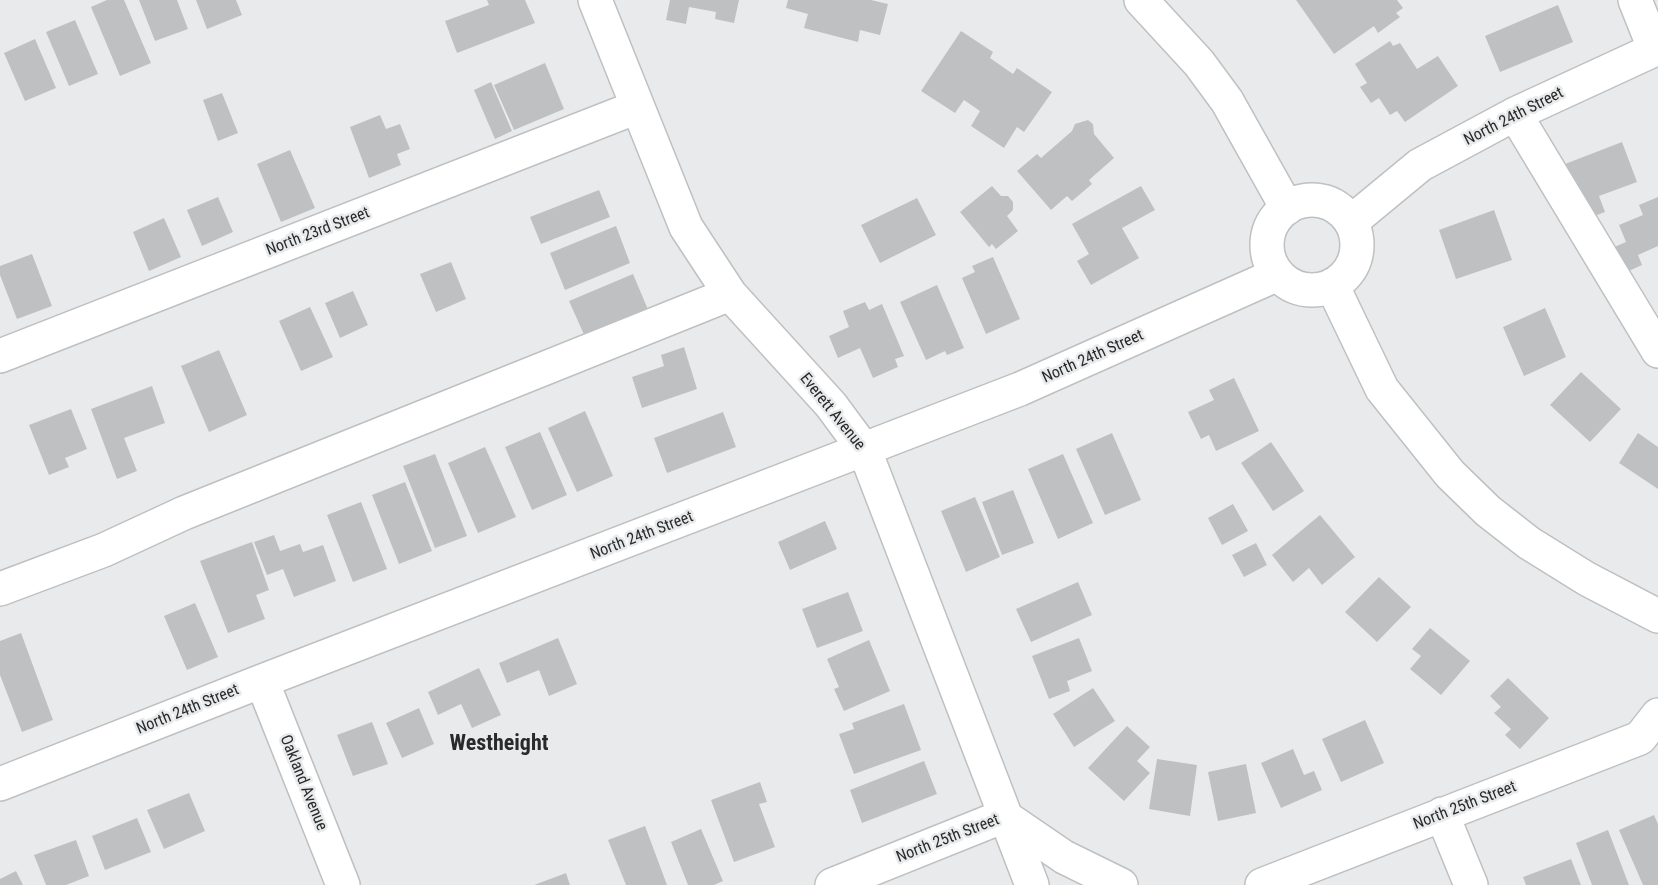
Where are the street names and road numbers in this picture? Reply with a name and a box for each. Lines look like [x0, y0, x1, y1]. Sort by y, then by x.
street label: North 24th Street [1461, 84, 1567, 150]
street label: North 23rd Street [264, 204, 372, 260]
street label: North 24th Street [1039, 326, 1147, 388]
street label: Everett Avenue [795, 370, 869, 454]
street label: North 24th Street [588, 508, 696, 564]
street label: North 24th Street [134, 681, 242, 739]
street label: Oakland Avenue [275, 732, 331, 834]
street label: North 25th Street [1411, 778, 1519, 834]
street label: North 25th Street [894, 811, 1002, 867]

